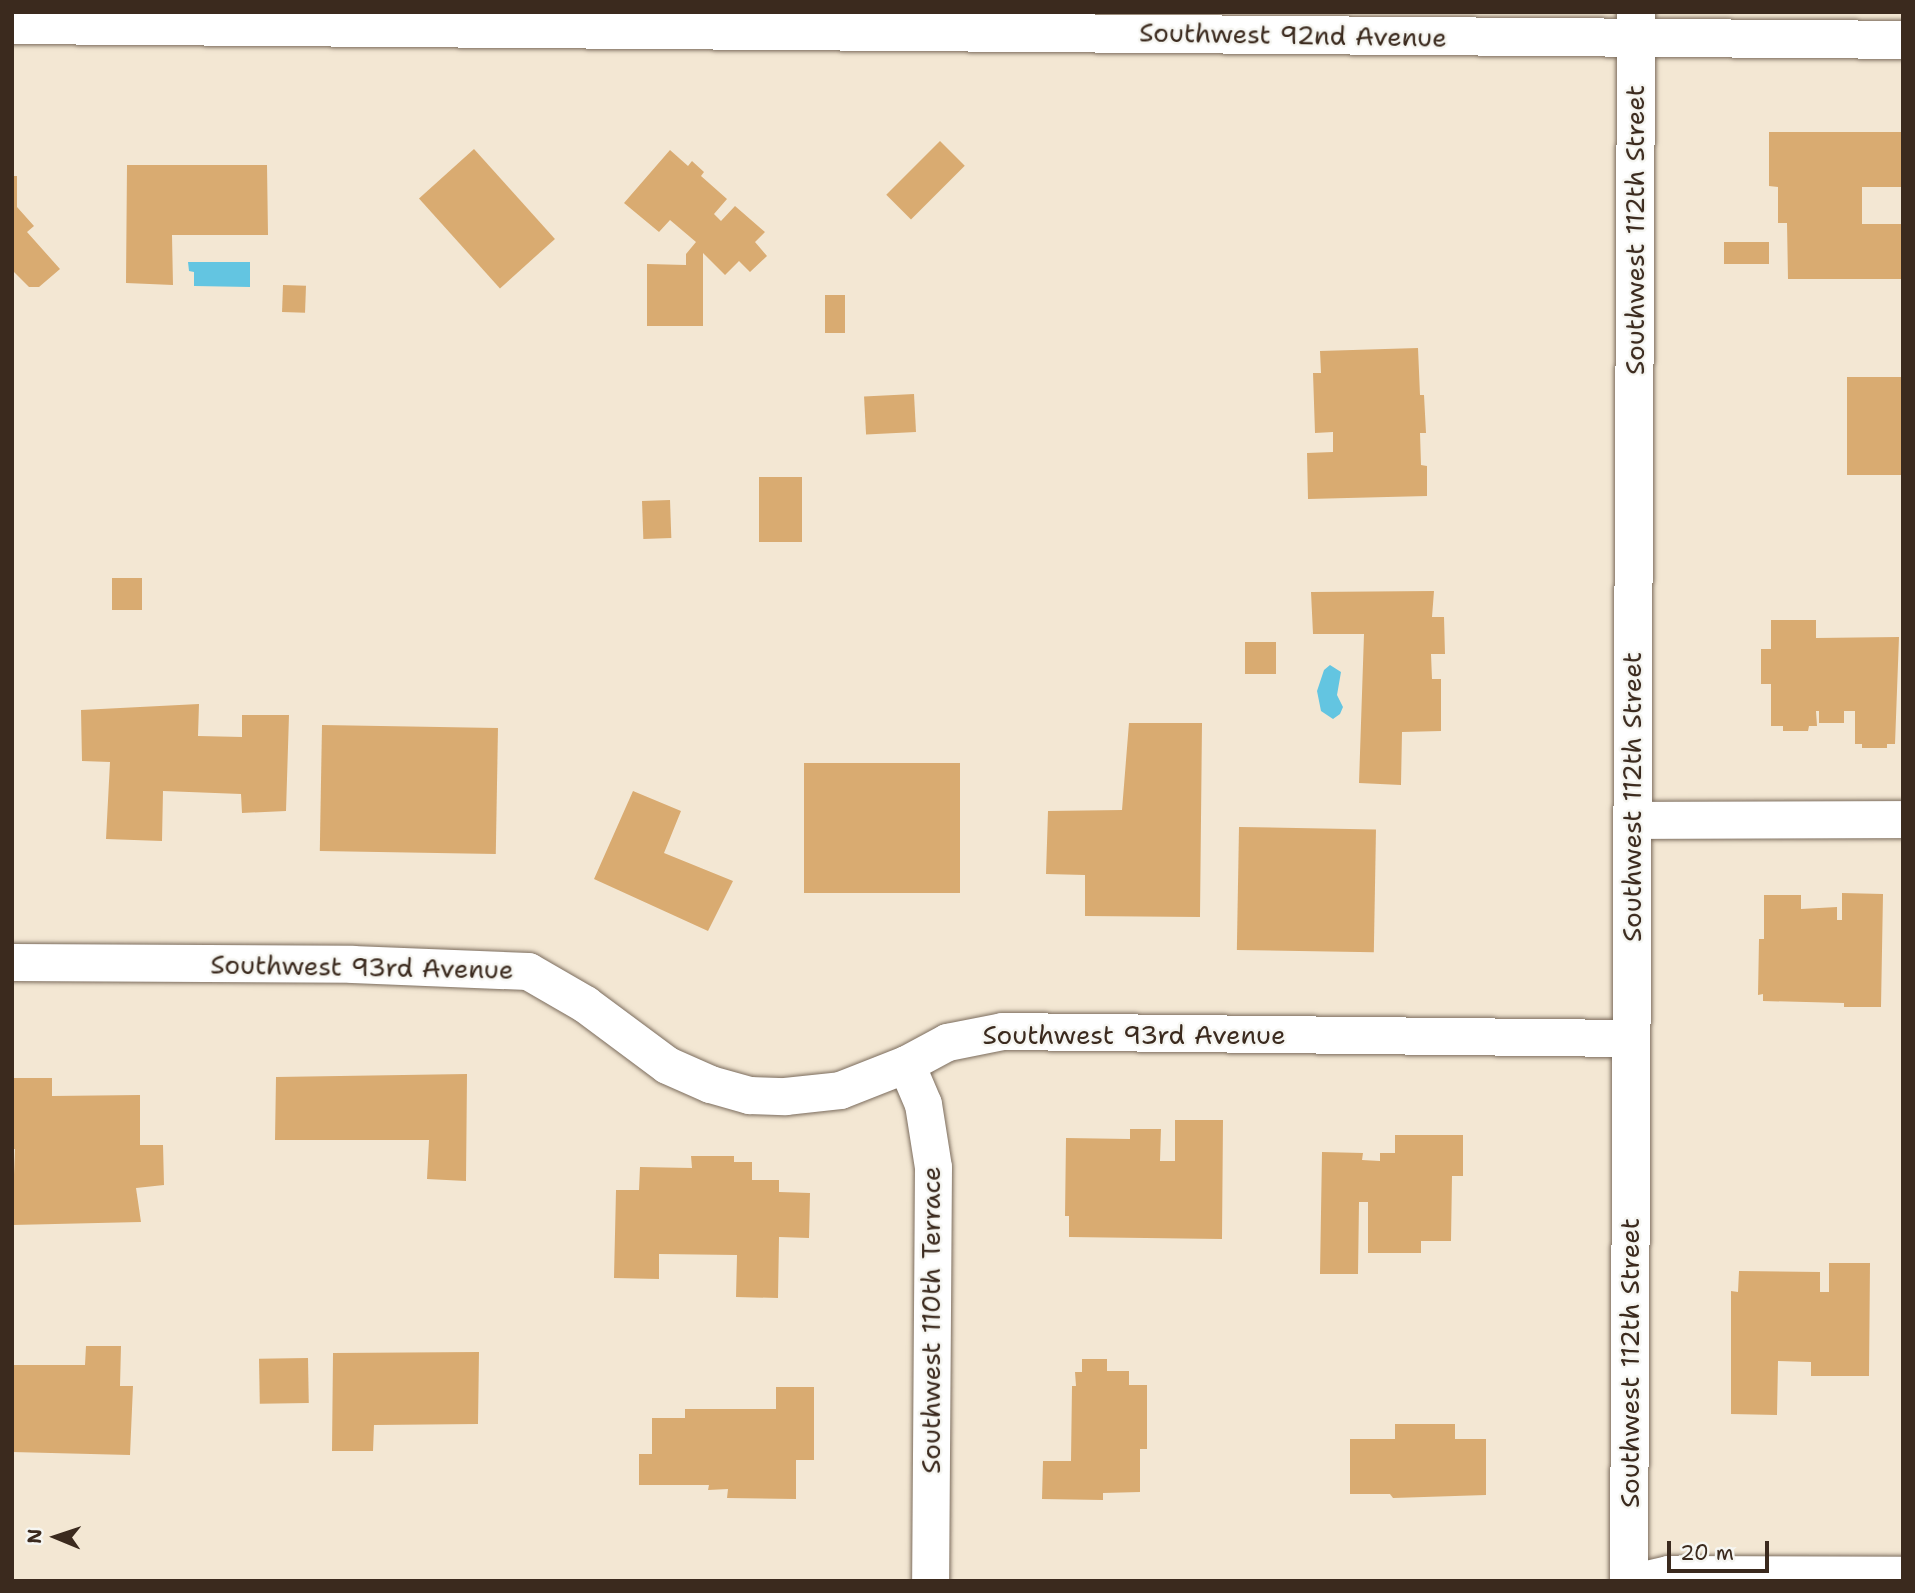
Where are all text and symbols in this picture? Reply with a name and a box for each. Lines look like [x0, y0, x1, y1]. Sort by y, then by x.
street label: Southwest 92nd Avenue [1139, 17, 1447, 53]
street label: Southwest 112th Street [1619, 85, 1651, 375]
street label: Southwest 112th Street [1616, 652, 1648, 942]
street label: Southwest 93rd Avenue [210, 949, 514, 985]
street label: Southwest 93rd Avenue [982, 1019, 1286, 1051]
street label: Southwest 110th Terrace [915, 1166, 947, 1474]
street label: Southwest 112th Street [1614, 1218, 1646, 1508]
north arrow [21, 1502, 91, 1572]
scale bar [1670, 1526, 1772, 1570]
text: N [22, 1528, 47, 1544]
text: 20 m [1680, 1539, 1734, 1567]

